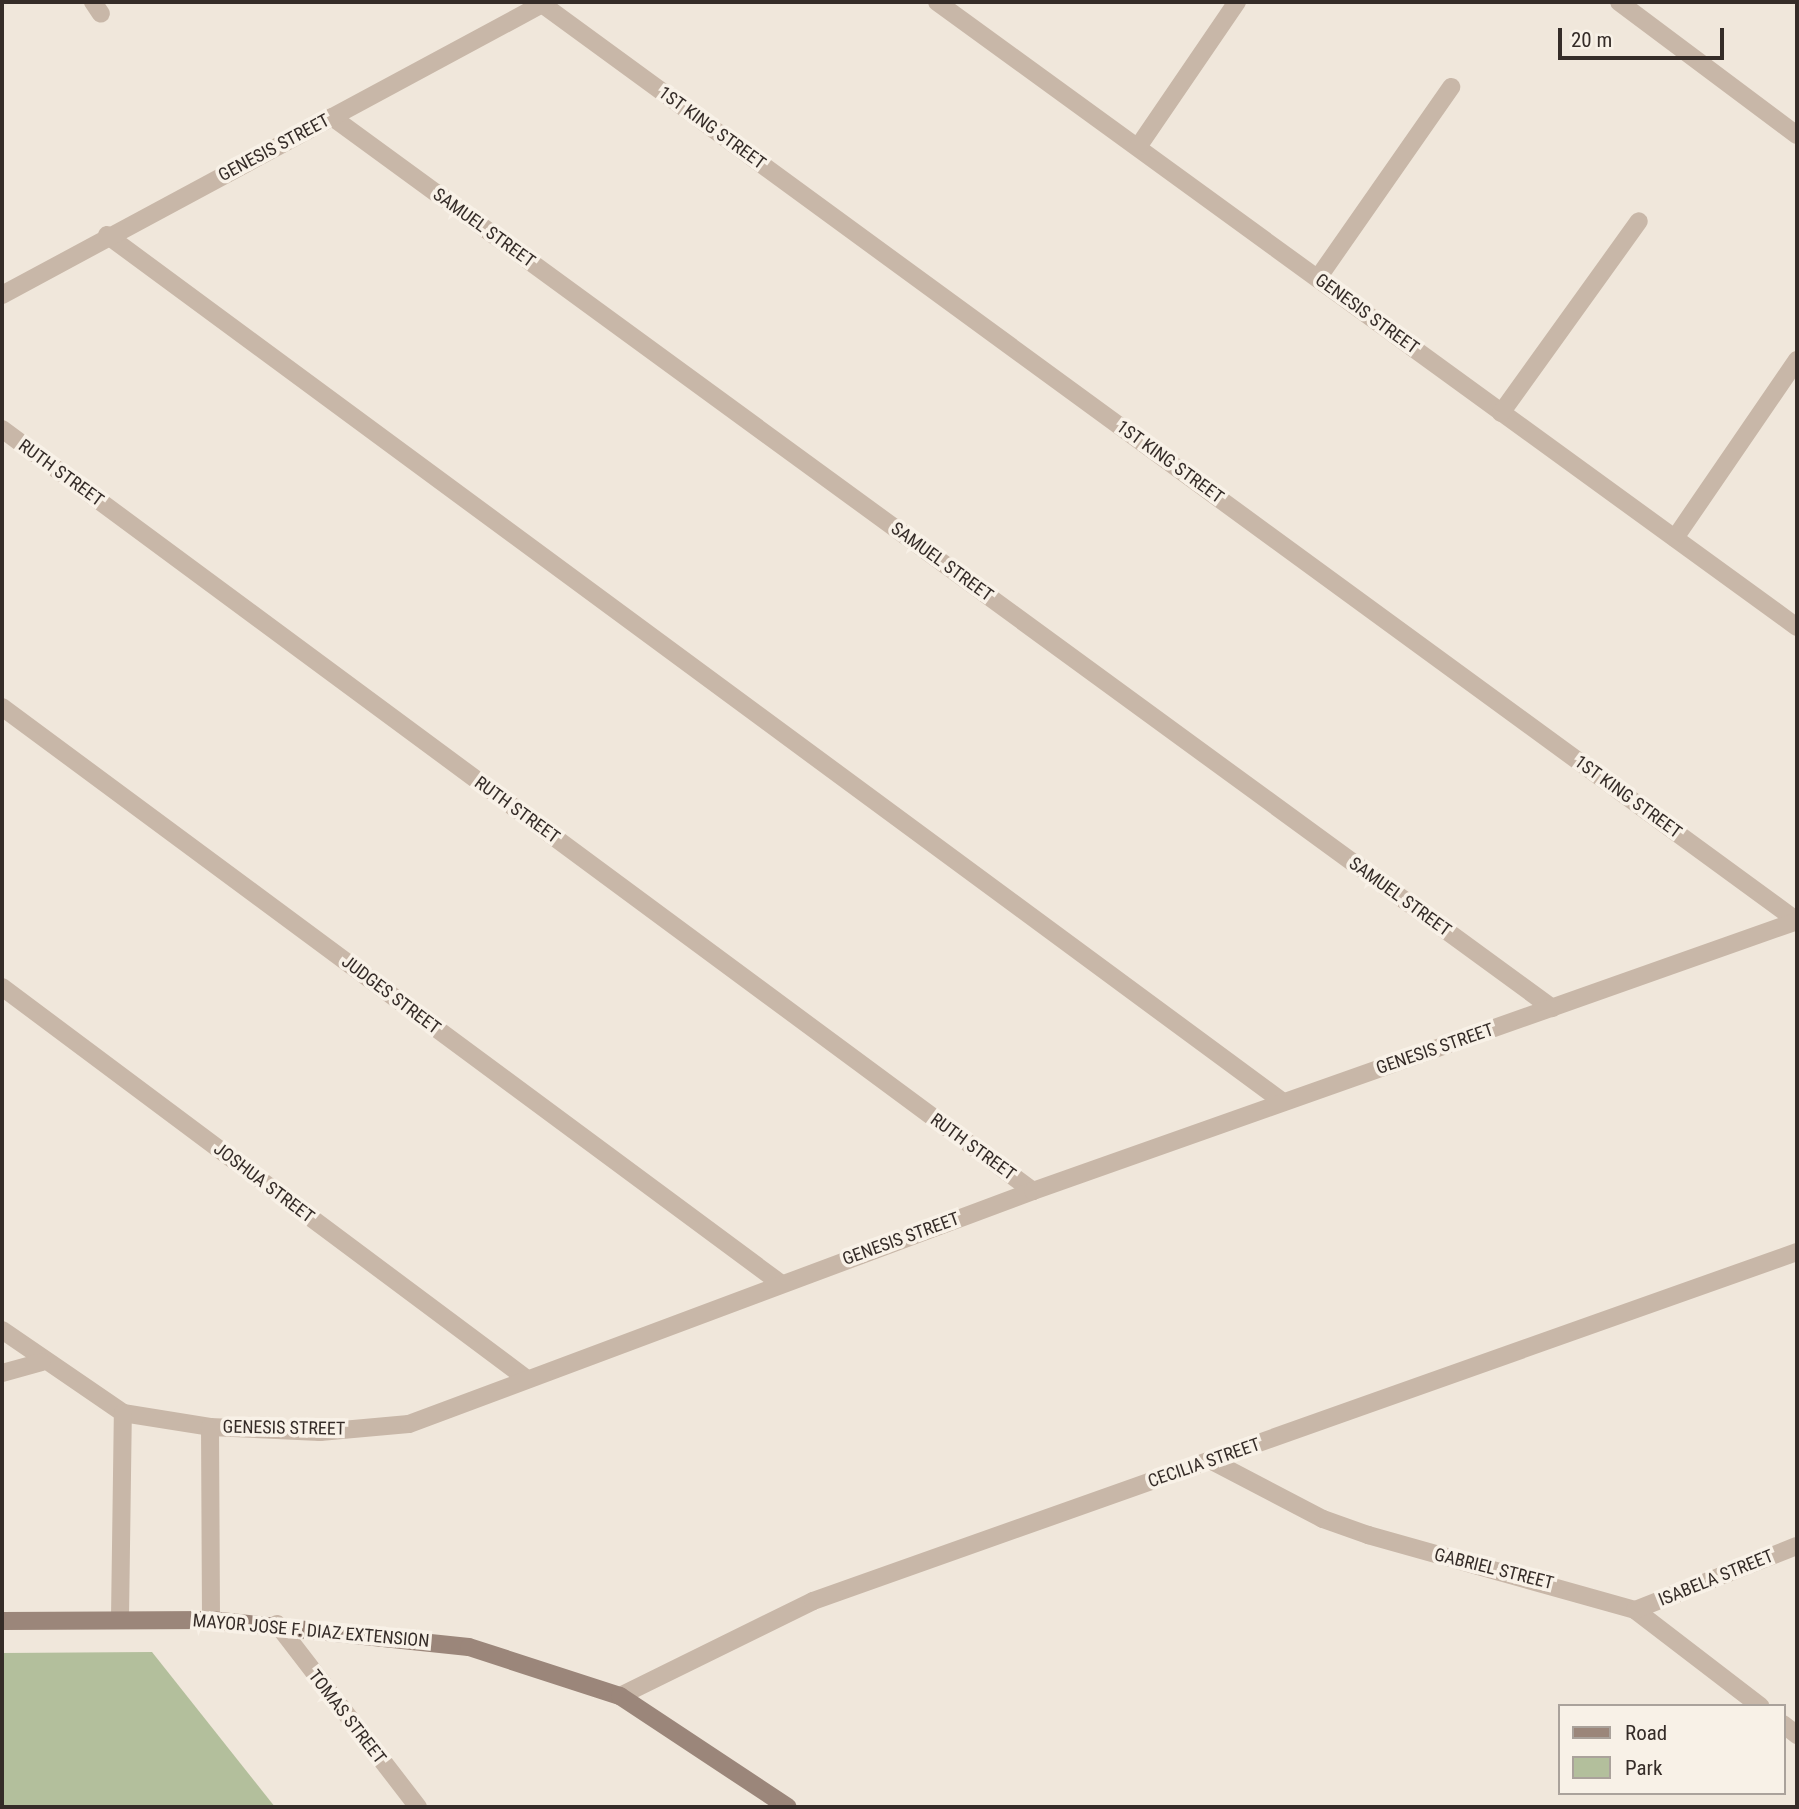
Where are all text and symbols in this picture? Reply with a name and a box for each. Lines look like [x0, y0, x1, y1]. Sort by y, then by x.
scale bar [1561, 14, 1727, 58]
text: 20 m [1571, 28, 1612, 52]
street label: 1ST KING STREET [654, 82, 770, 174]
street label: GENESIS STREET [215, 110, 333, 186]
street label: SAMUEL STREET [429, 184, 539, 272]
street label: GENESIS STREET [1311, 269, 1423, 359]
street label: 1ST KING STREET [1112, 416, 1228, 508]
street label: RUTH STREET [14, 435, 108, 511]
street label: SAMUEL STREET [887, 518, 997, 606]
street label: 1ST KING STREET [1570, 751, 1686, 843]
street label: RUTH STREET [470, 772, 564, 848]
street label: SAMUEL STREET [1345, 853, 1455, 941]
street label: JUDGES STREET [337, 951, 445, 1039]
street label: GENESIS STREET [1373, 1019, 1497, 1079]
street label: RUTH STREET [926, 1109, 1020, 1185]
street label: JOSHUA STREET [210, 1138, 318, 1228]
street label: GENESIS STREET [840, 1208, 962, 1270]
street label: GENESIS STREET [222, 1416, 346, 1440]
street label: CECILIA STREET [1145, 1434, 1263, 1492]
street label: GABRIEL STREET [1432, 1544, 1556, 1594]
street label: ISABELA STREET [1655, 1545, 1777, 1611]
street label: MAYOR JOSE F. DIAZ EXTENSION [192, 1610, 430, 1652]
street label: TOMAS STREET [304, 1666, 390, 1768]
legend [1558, 1704, 1785, 1795]
text: Road [1625, 1721, 1667, 1745]
text: Park [1625, 1756, 1662, 1780]

